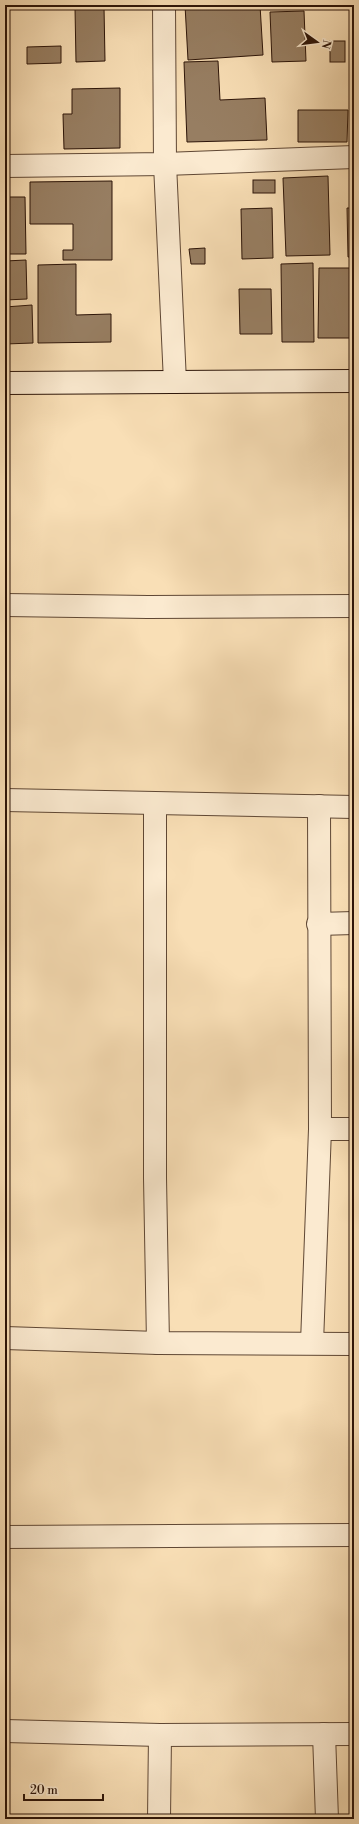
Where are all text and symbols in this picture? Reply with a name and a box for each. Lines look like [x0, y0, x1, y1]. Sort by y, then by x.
north arrow [297, 22, 337, 62]
text: N [318, 38, 334, 50]
scale bar [24, 1776, 103, 1802]
text: 20 m [30, 1783, 58, 1798]

